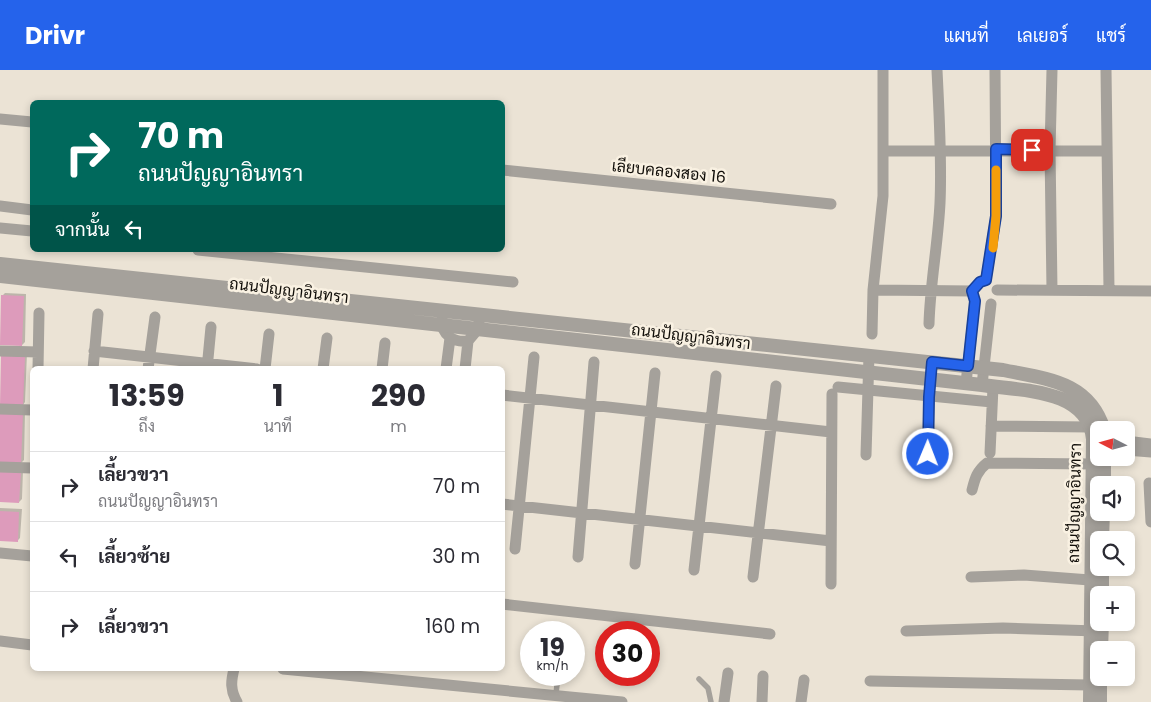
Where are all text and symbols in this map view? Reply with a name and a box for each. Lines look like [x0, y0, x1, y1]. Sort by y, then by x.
text: Drivr [25, 19, 85, 52]
text: แผนที่ [944, 23, 989, 48]
text: เลเยอร์ [1017, 23, 1068, 48]
text: แชร์ [1096, 23, 1126, 48]
text: 70 m [138, 111, 224, 160]
icon: right [55, 120, 120, 185]
pin [1011, 129, 1053, 171]
icon: arrive [1018, 136, 1046, 164]
street label: เลียบคลองสอง 16 [611, 154, 727, 189]
text: ถนนปัญญาอินทรา [138, 158, 303, 189]
icon: left [120, 215, 148, 243]
text: จากนั้น [55, 216, 110, 243]
street label: ถนนปัญญาอินทรา [228, 272, 350, 309]
street label: ถนนปัญญาอินทรา [630, 318, 752, 355]
text: 13:59 [109, 374, 185, 417]
text: 1 [272, 374, 284, 417]
text: 290 [371, 374, 426, 417]
text: ถึง [139, 415, 155, 438]
text: นาที [264, 415, 292, 438]
text: m [390, 415, 407, 438]
north arrow [1090, 421, 1135, 466]
map controls [1090, 421, 1135, 686]
position arrow [901, 427, 953, 479]
street label: ถนนปัญญาอินทรา [1062, 443, 1087, 563]
text: เลี้ยวขวา [98, 461, 169, 488]
icon: right [55, 473, 83, 501]
text: 70 m [433, 473, 480, 500]
button: sound [1090, 476, 1135, 521]
text: ถนนปัญญาอินทรา [98, 490, 218, 513]
button: search [1090, 531, 1135, 576]
icon: left [55, 543, 83, 571]
text: เลี้ยวซ้าย [98, 543, 170, 570]
text: 30 m [432, 543, 480, 570]
button: + [1090, 586, 1135, 631]
icon: right [55, 613, 83, 641]
text: เลี้ยวขวา [98, 613, 169, 640]
text: 160 m [425, 613, 480, 640]
speed limit sign: 30 [595, 621, 660, 686]
text: 19 [540, 630, 565, 665]
button: − [1090, 641, 1135, 686]
text: km/h [537, 657, 568, 674]

